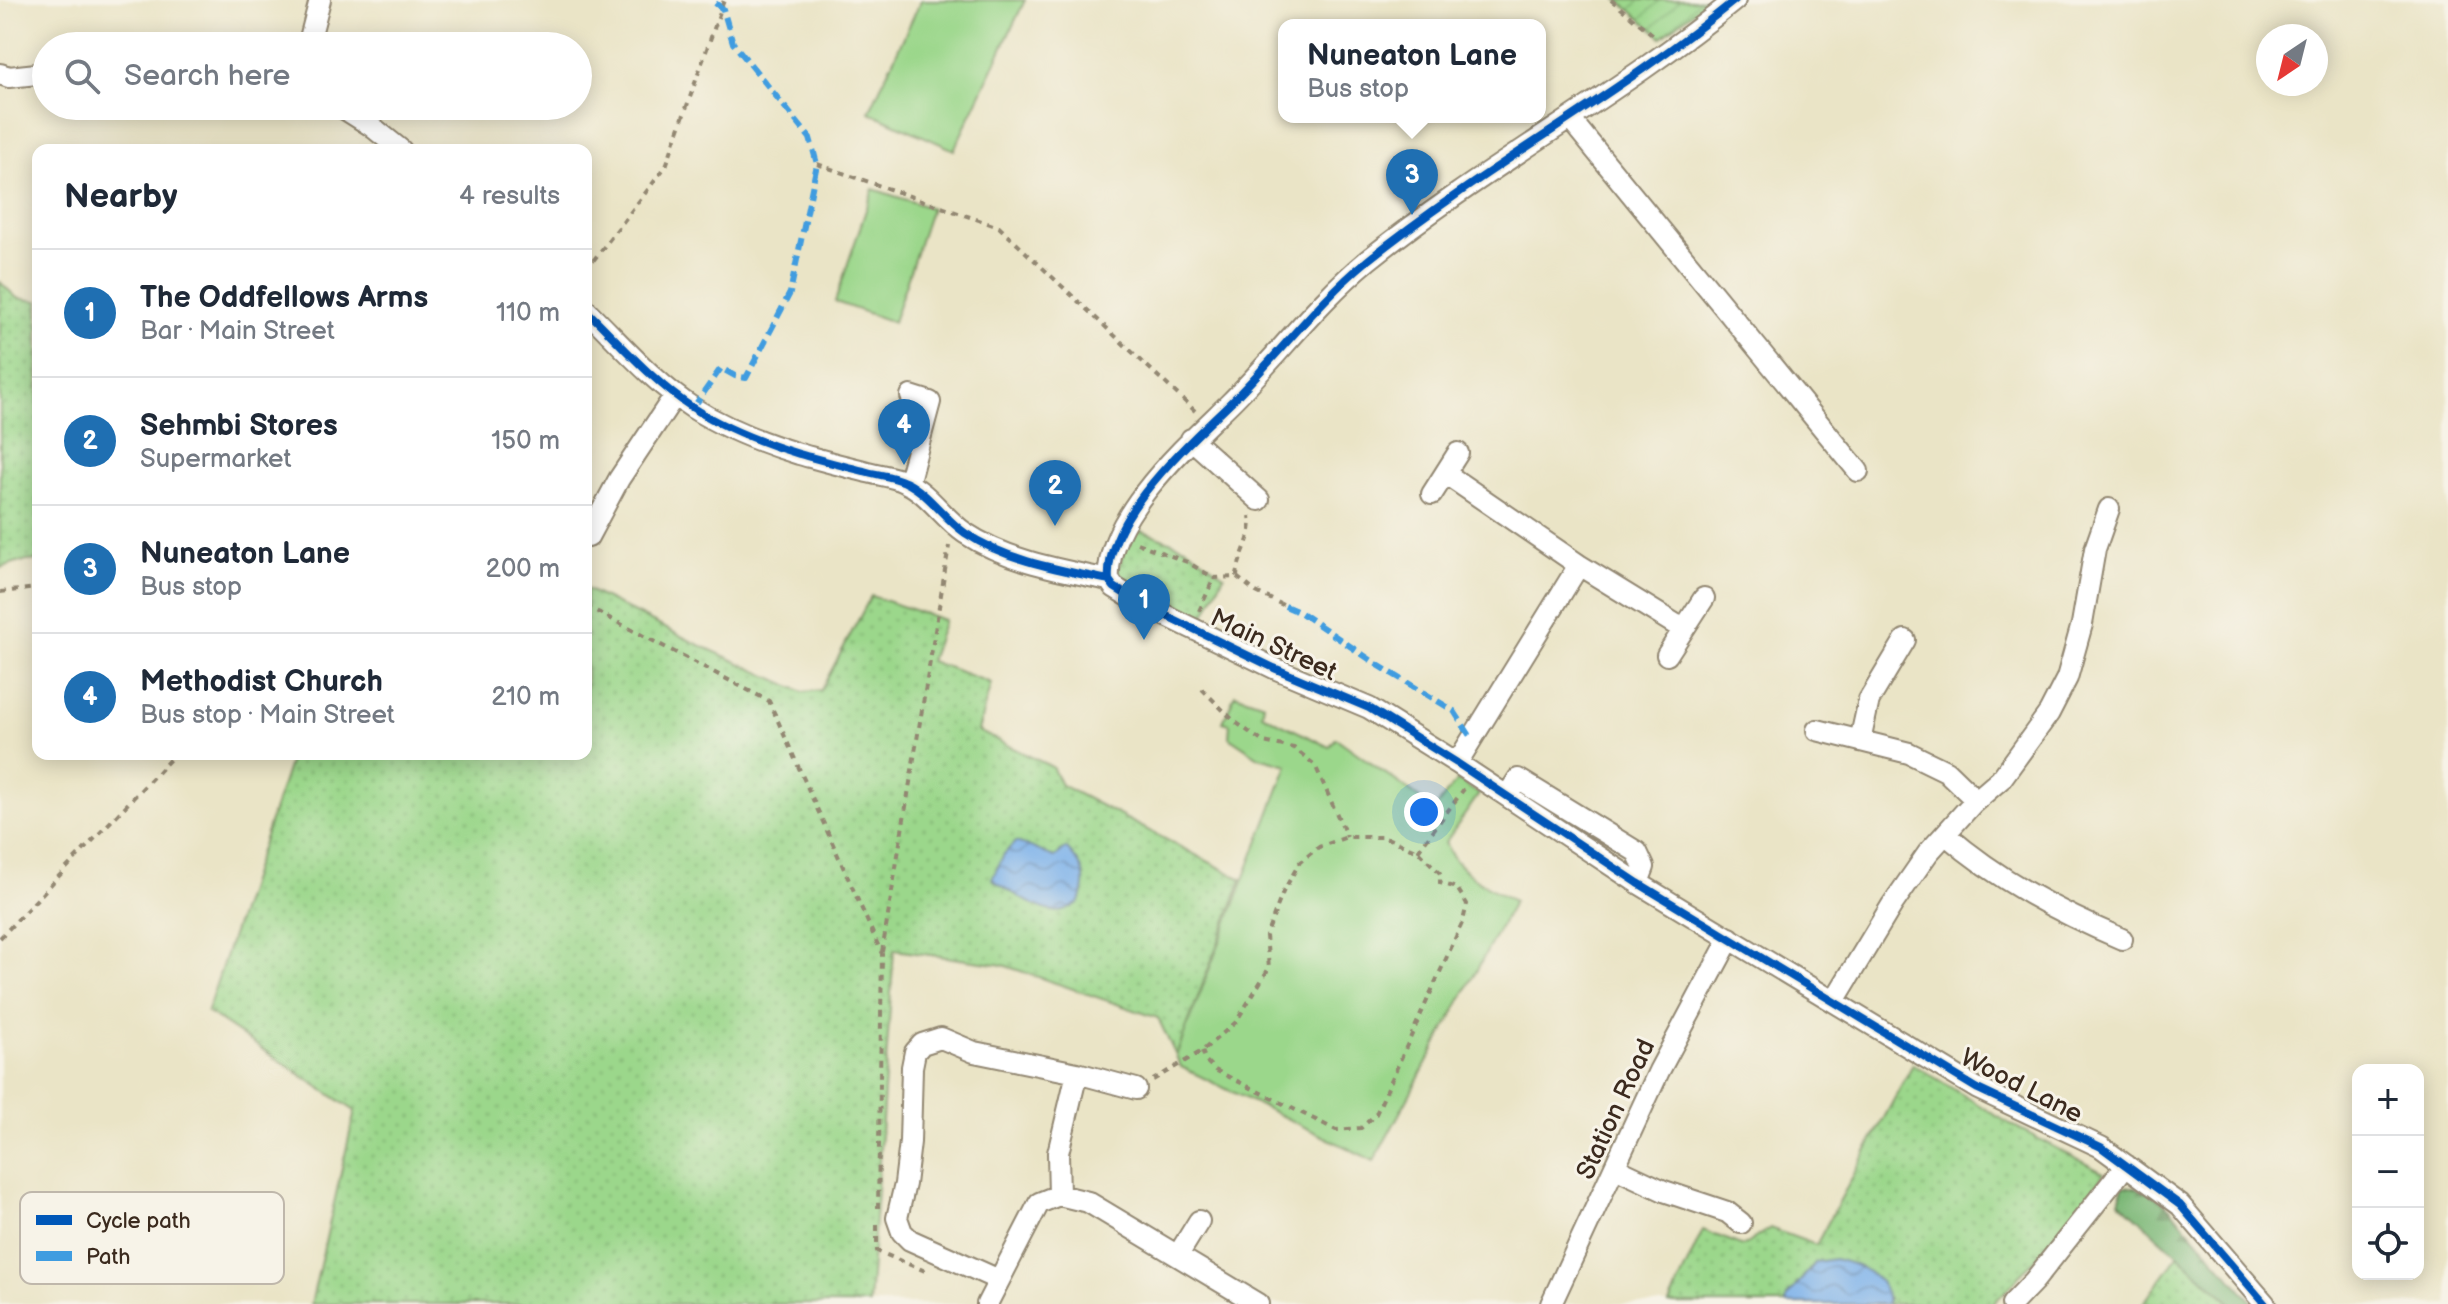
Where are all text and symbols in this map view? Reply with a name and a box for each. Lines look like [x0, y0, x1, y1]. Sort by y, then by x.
popup [1278, 19, 1546, 123]
north arrow [2256, 24, 2328, 96]
search box [32, 32, 592, 120]
text: Nuneaton Lane [1307, 38, 1517, 74]
icon: search [60, 54, 104, 98]
text: Search here [124, 58, 290, 94]
text: Bus stop [1307, 74, 1409, 105]
pin: 3 [1386, 149, 1438, 215]
text: Nearby [64, 176, 178, 217]
text: 4 results [459, 181, 560, 212]
text: The Oddfellows Arms [140, 280, 428, 316]
text: 1 [85, 298, 95, 329]
text: 110 m [496, 298, 560, 329]
text: Bar · Main Street [140, 316, 335, 347]
pin: 4 [878, 399, 930, 465]
text: Sehmbi Stores [140, 408, 338, 444]
text: 2 [82, 426, 98, 457]
text: 150 m [491, 426, 560, 457]
text: Supermarket [140, 444, 291, 475]
pin: 2 [1029, 460, 1081, 526]
text: Nuneaton Lane [140, 536, 350, 572]
text: 3 [82, 554, 98, 585]
text: 200 m [486, 554, 560, 585]
text: Bus stop [140, 572, 242, 603]
pin: 1 [1118, 574, 1170, 640]
street label: Main Street [1205, 603, 1341, 688]
text: Methodist Church [140, 664, 383, 700]
text: 4 [82, 682, 98, 713]
text: 210 m [491, 682, 560, 713]
text: Bus stop · Main Street [140, 700, 395, 731]
your location [1404, 792, 1444, 832]
street label: Station Road [1570, 1035, 1662, 1185]
street label: Wood Lane [1955, 1042, 2087, 1130]
map controls [2352, 1064, 2424, 1280]
button: + [2352, 1064, 2424, 1136]
button: − [2352, 1136, 2424, 1208]
legend [20, 1192, 284, 1284]
text: Cycle path [86, 1208, 191, 1235]
button: locate [2352, 1208, 2424, 1280]
text: Path [86, 1244, 130, 1271]

